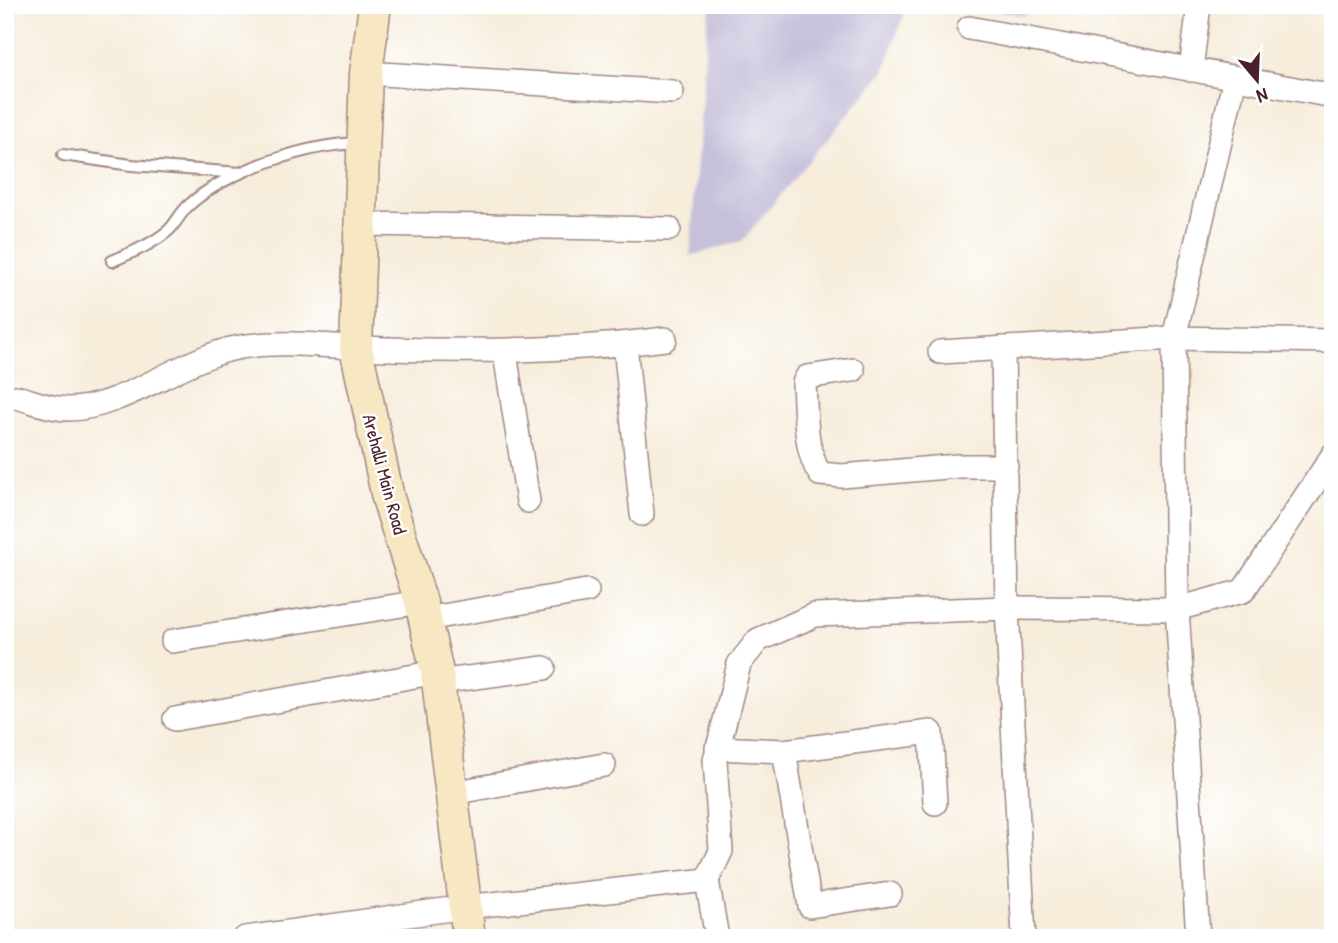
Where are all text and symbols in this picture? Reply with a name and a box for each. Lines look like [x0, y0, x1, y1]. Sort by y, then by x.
north arrow [1222, 46, 1292, 116]
text: N [1254, 82, 1272, 110]
street label: Arehalli Main Road [356, 411, 414, 538]

